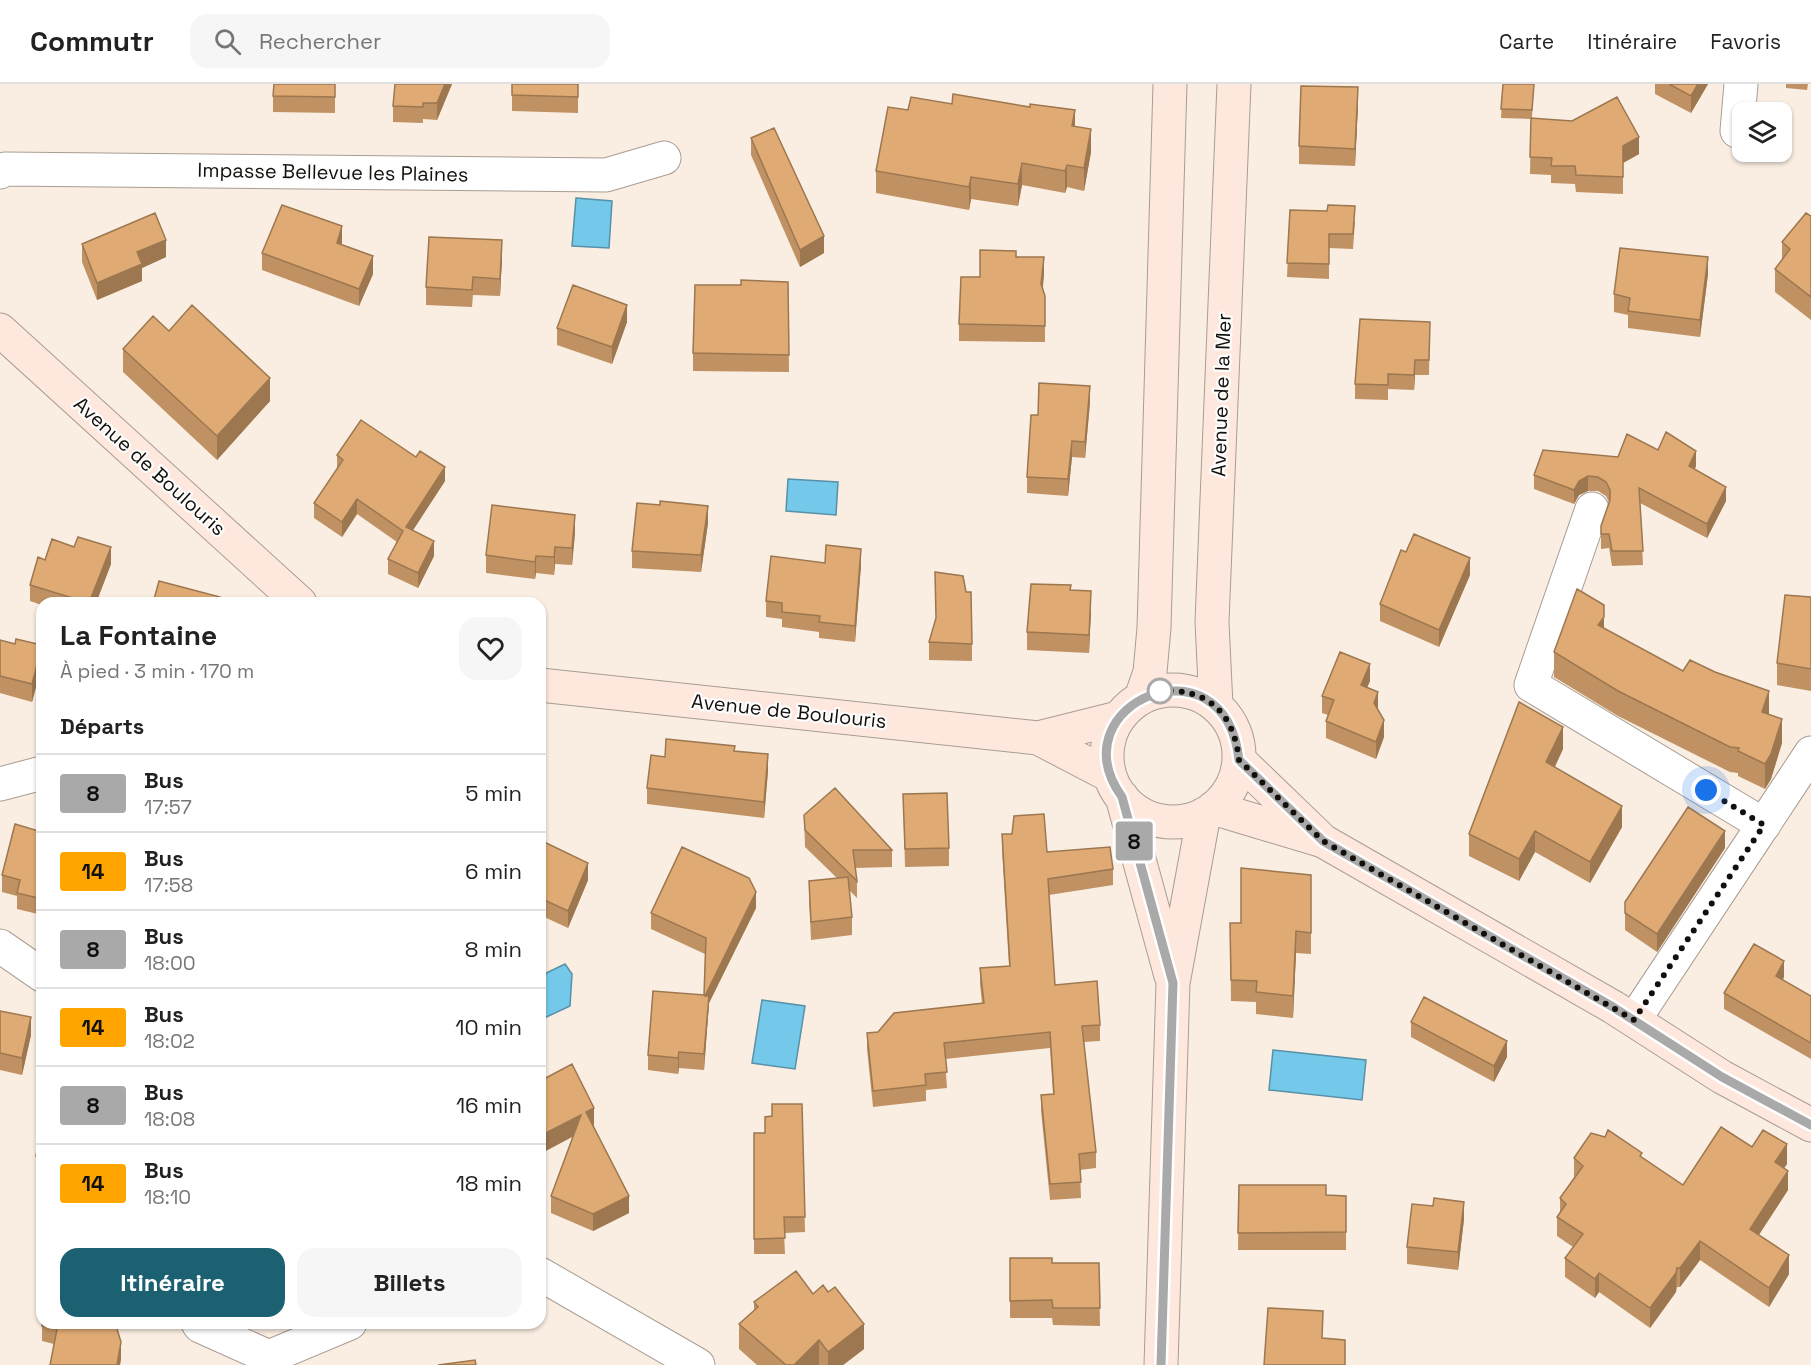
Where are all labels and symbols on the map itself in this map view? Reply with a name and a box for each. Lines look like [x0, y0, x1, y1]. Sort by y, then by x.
street label: Impasse Bellevue les Plaines [197, 157, 469, 187]
street label: Avenue de la Mer [1205, 313, 1237, 477]
street label: Avenue de Boulouris [68, 391, 232, 541]
unlabelled marker [1147, 678, 1173, 704]
street label: Avenue de Boulouris [690, 688, 888, 734]
your location [1691, 775, 1721, 805]
line badge: 8 [1114, 822, 1154, 861]

